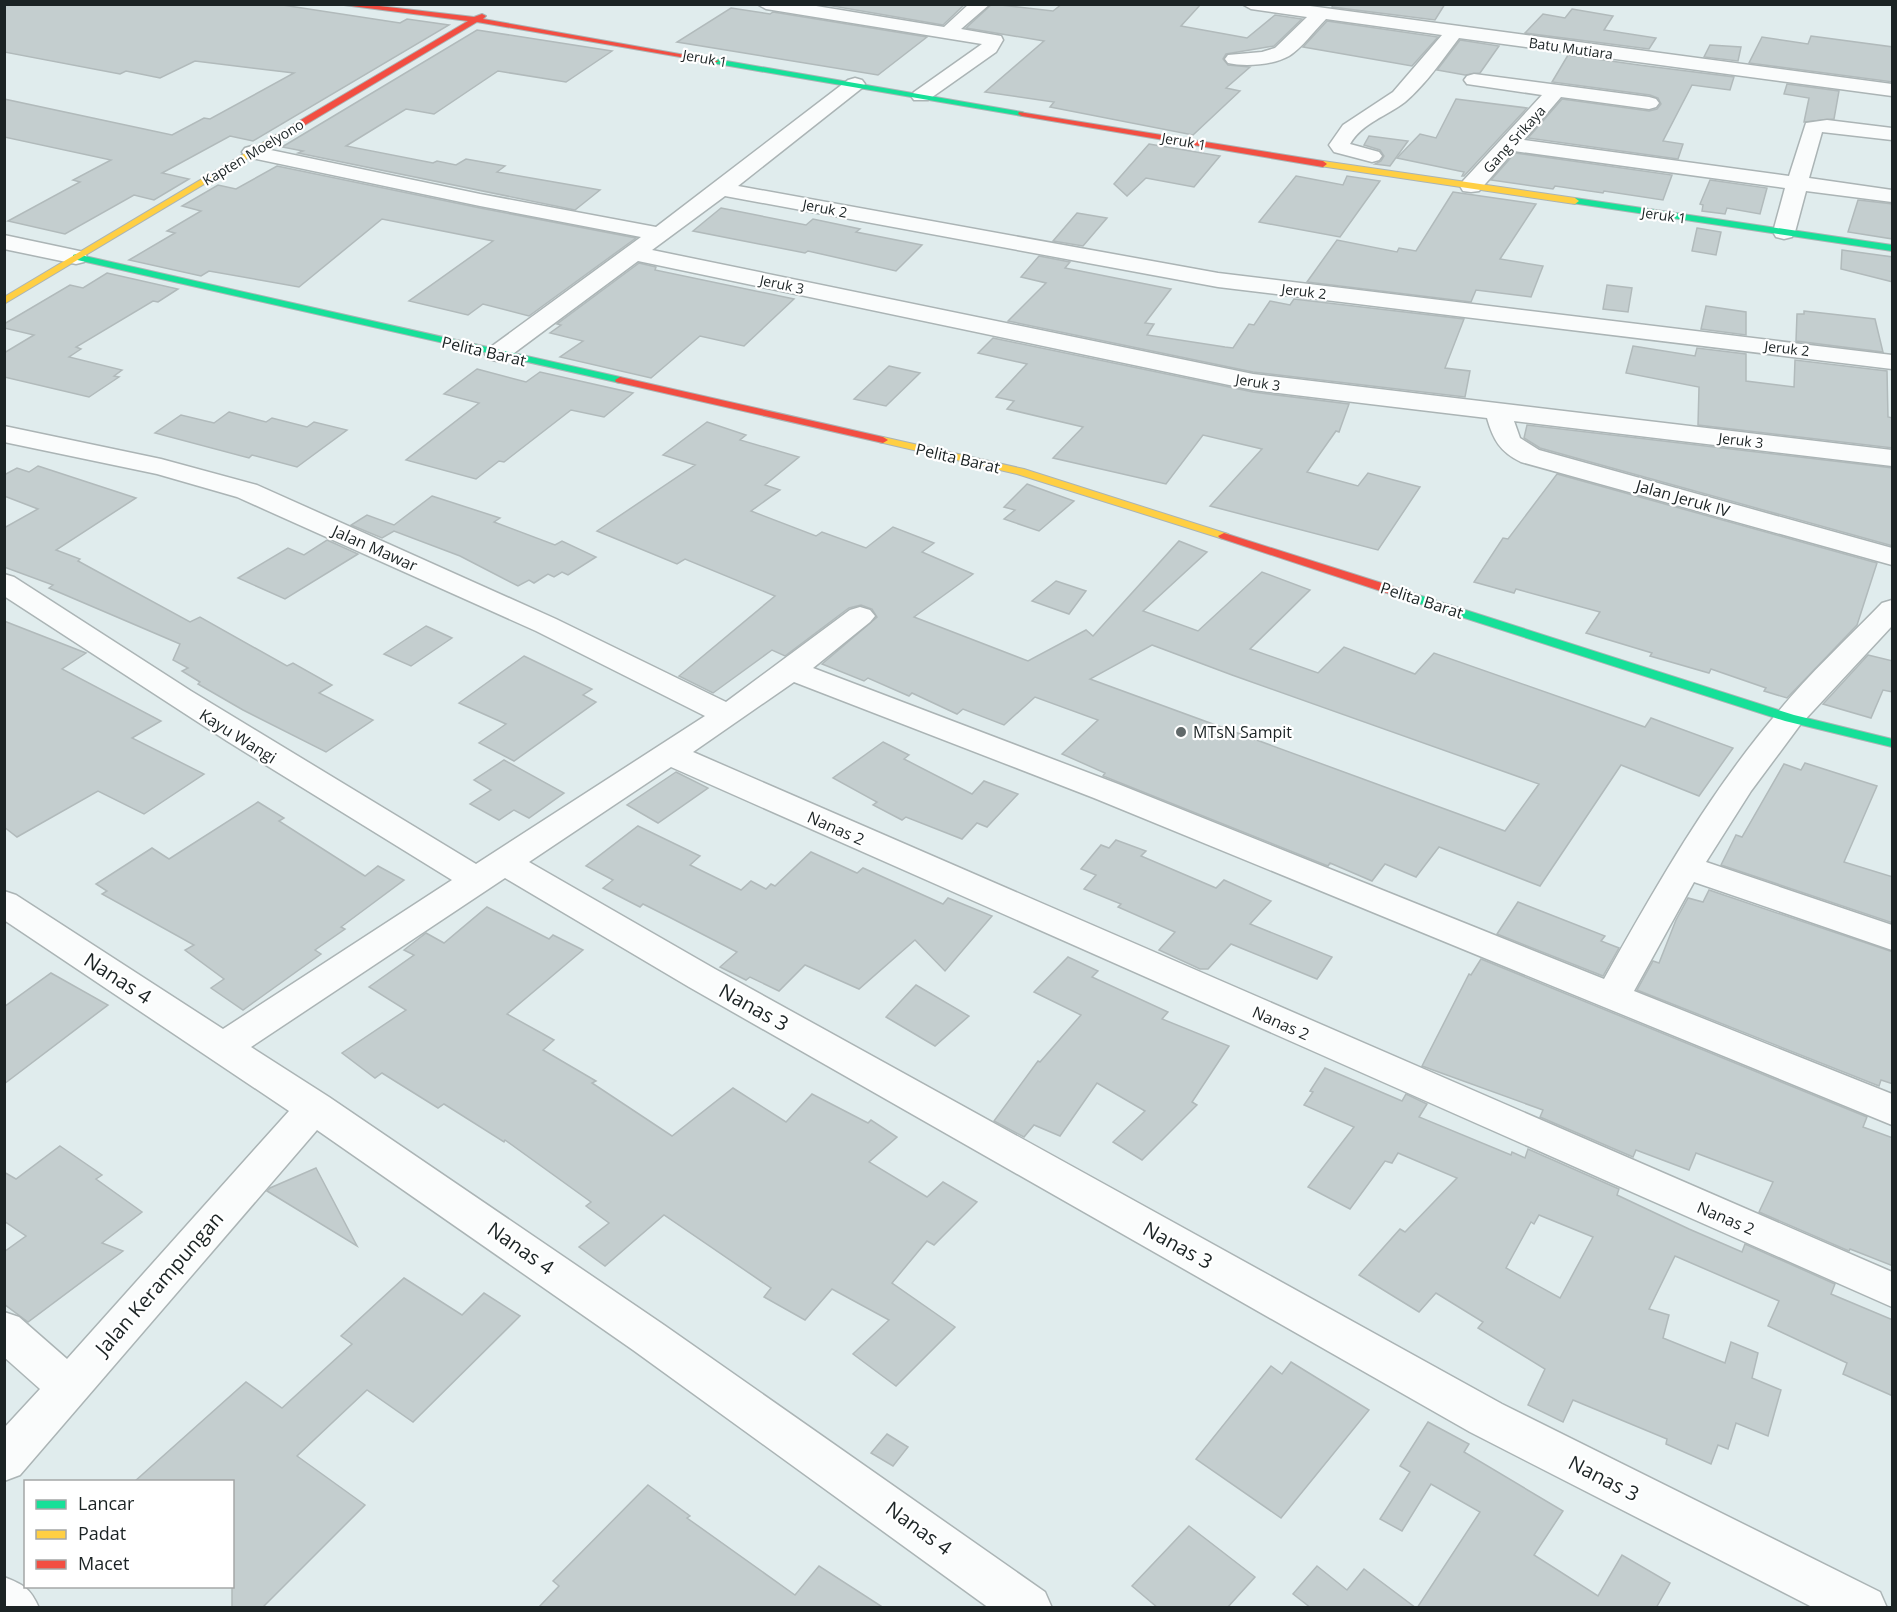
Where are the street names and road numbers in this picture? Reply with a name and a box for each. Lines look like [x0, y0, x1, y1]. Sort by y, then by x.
street label: Batu Mutiara [1528, 33, 1614, 63]
street label: Jeruk 1 [679, 44, 729, 71]
street label: Gang Srikaya [1479, 101, 1549, 177]
street label: Kapten Moelyono [199, 114, 307, 190]
street label: Jeruk 1 [1158, 127, 1208, 154]
street label: Jeruk 2 [799, 194, 849, 222]
street label: Jeruk 1 [1638, 202, 1688, 228]
street label: Jeruk 3 [756, 270, 806, 298]
street label: Jeruk 2 [1279, 279, 1327, 303]
street label: Pelita Barat [440, 331, 529, 371]
street label: Jeruk 2 [1762, 336, 1810, 360]
street label: Jeruk 3 [1232, 369, 1282, 395]
street label: Jeruk 3 [1716, 428, 1764, 452]
street label: Pelita Barat [914, 438, 1003, 478]
street label: Jalan Jeruk IV [1632, 474, 1733, 522]
street label: Jalan Mawar [327, 519, 422, 577]
street label: Pelita Barat [1378, 576, 1466, 624]
street label: Kayu Wangi [195, 704, 281, 768]
street label: Nanas 2 [804, 806, 868, 850]
street label: Nanas 4 [79, 946, 158, 1010]
street label: Nanas 3 [714, 977, 794, 1037]
street label: Nanas 2 [1249, 1001, 1313, 1045]
street label: Nanas 2 [1694, 1196, 1758, 1240]
street label: Jalan Kerampungan [88, 1205, 229, 1362]
street label: Nanas 4 [482, 1215, 560, 1281]
street label: Nanas 3 [1138, 1215, 1218, 1275]
street label: Nanas 3 [1564, 1449, 1644, 1507]
street label: Nanas 4 [880, 1495, 958, 1562]

